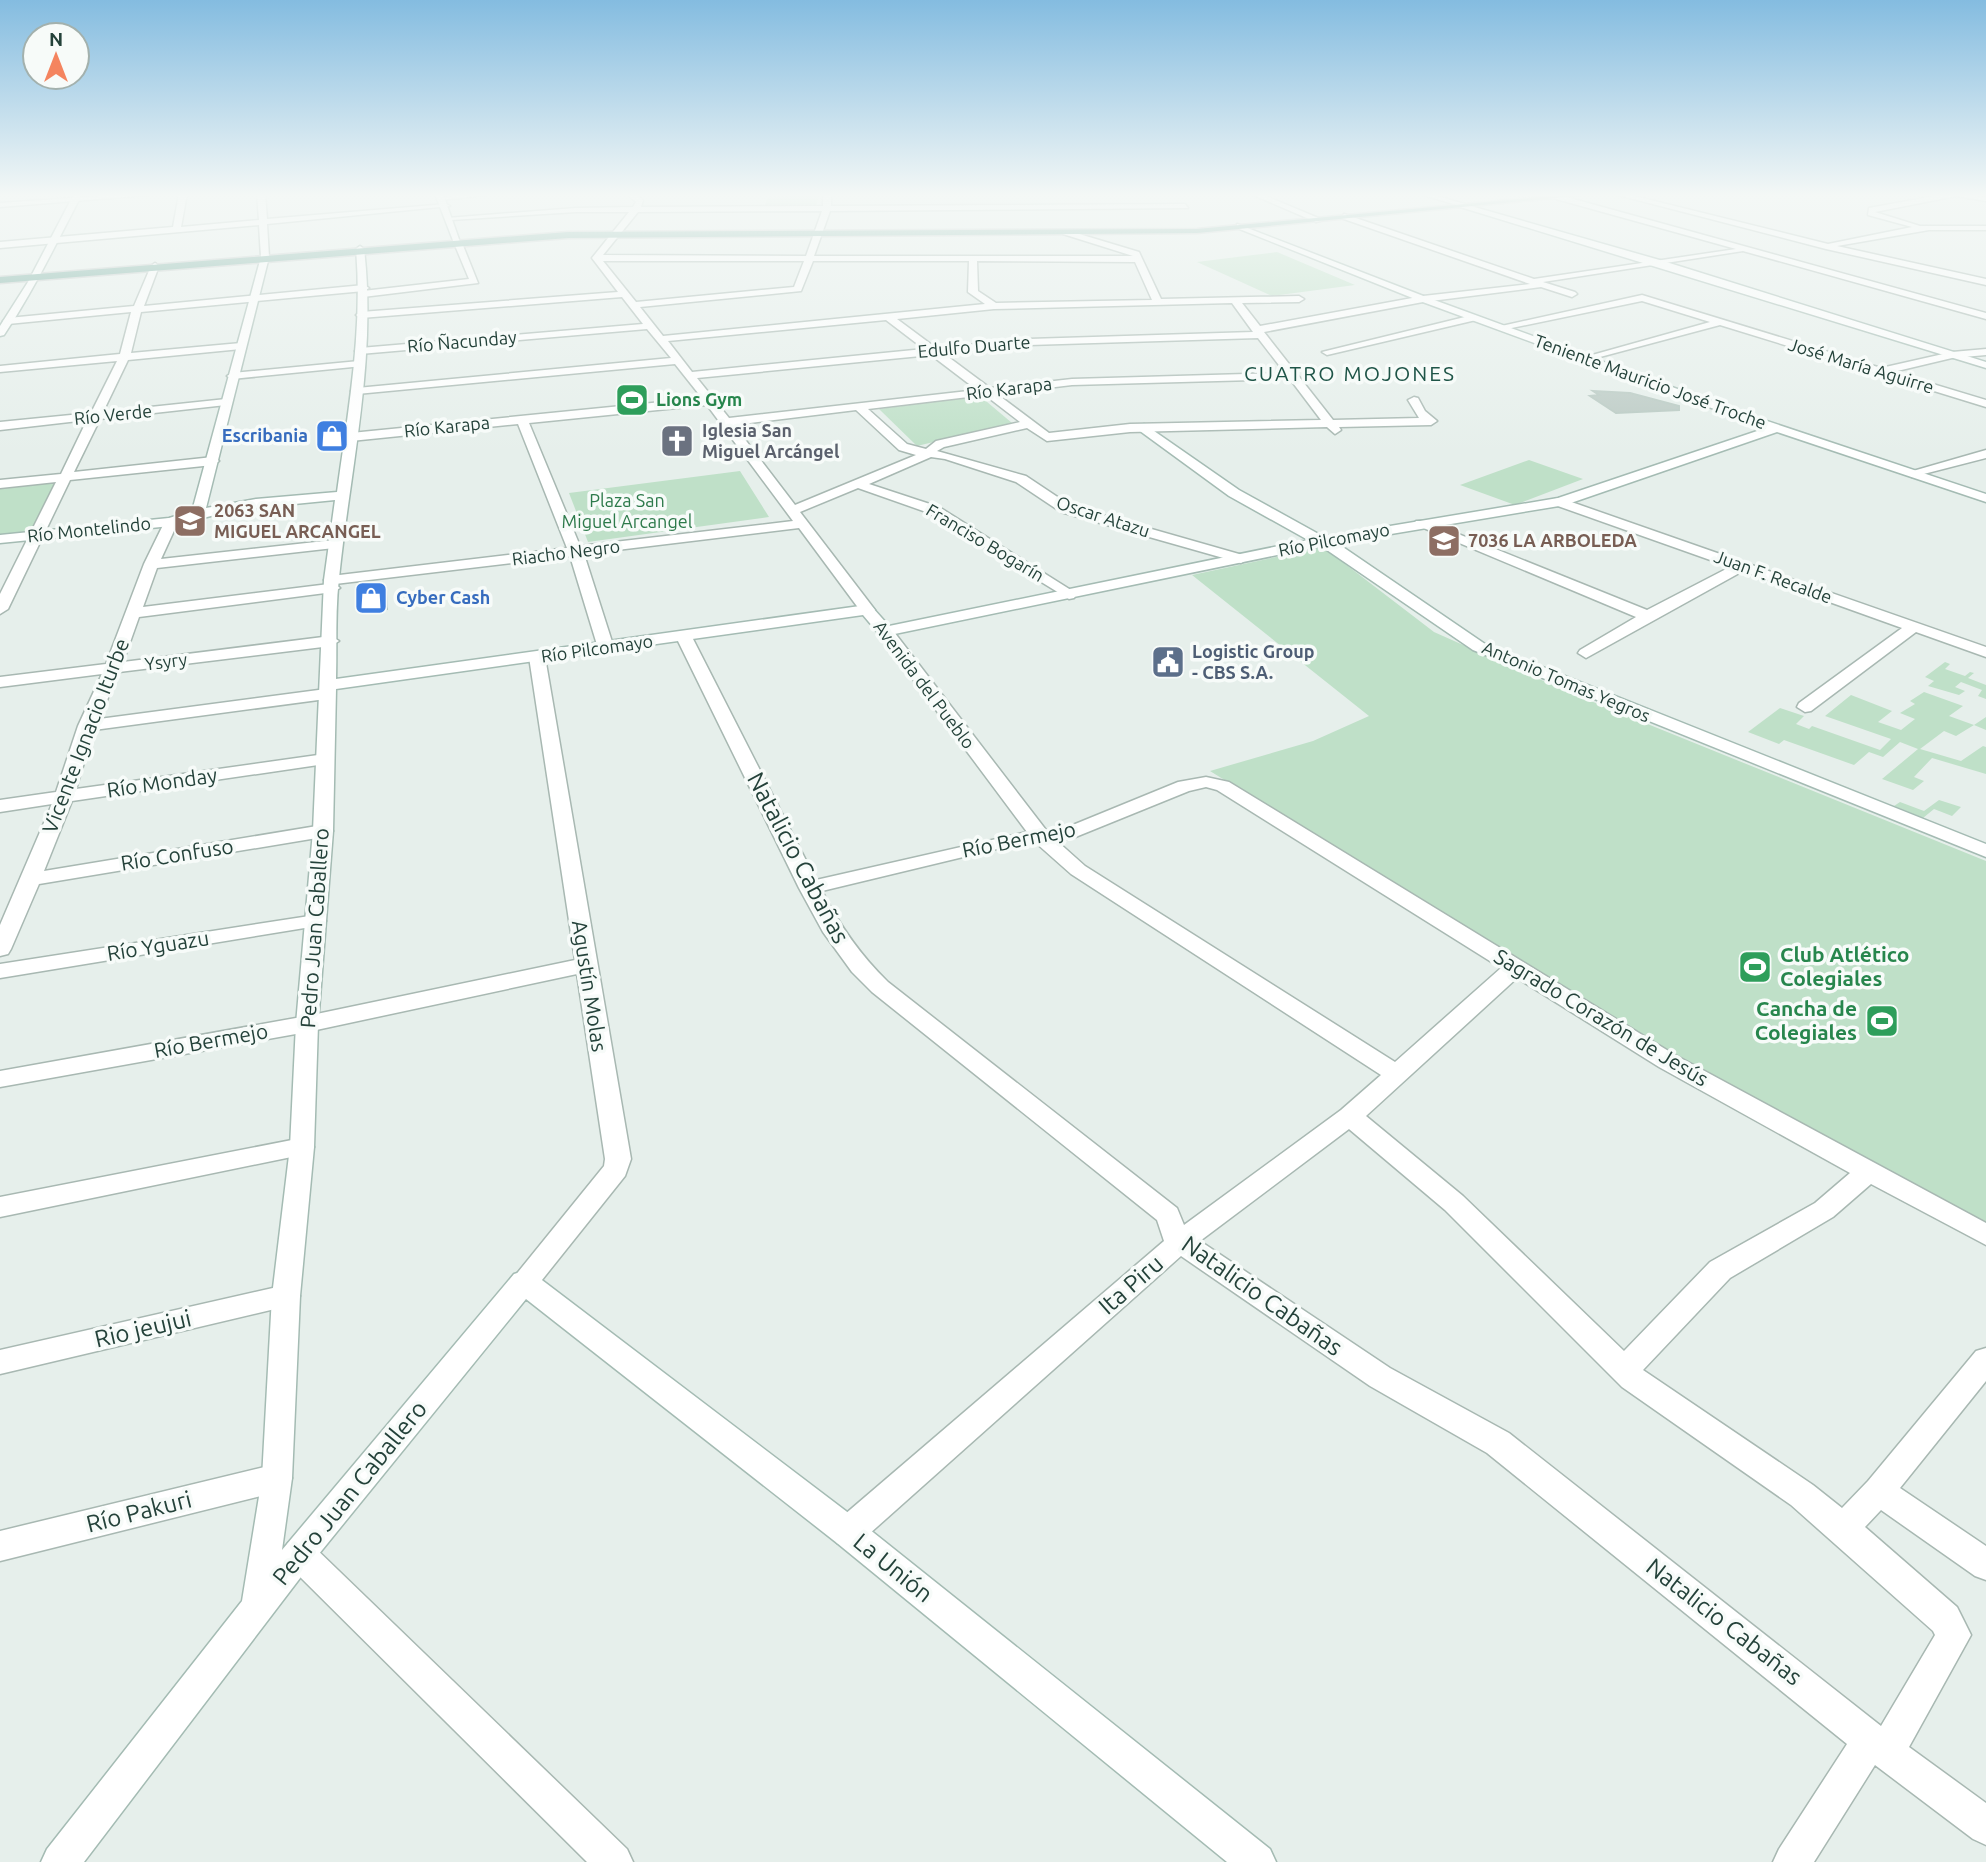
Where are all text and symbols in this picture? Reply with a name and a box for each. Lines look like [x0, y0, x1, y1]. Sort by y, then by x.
north arrow [21, 21, 91, 91]
text: N [49, 28, 63, 50]
street label: Río Ñacunday [406, 325, 518, 356]
street label: Teniente Mauricio José Troche [1532, 330, 1769, 432]
street label: Edulfo Duarte [917, 331, 1031, 361]
street label: José María Aguirre [1786, 333, 1936, 397]
district label: CUATRO MOJONES [1244, 361, 1456, 385]
street label: Río Karapa [965, 373, 1053, 403]
sports icon: Lions Gym [613, 381, 651, 419]
place label: Lions Gym [656, 389, 742, 409]
street label: Río Verde [73, 400, 153, 428]
street label: Río Karapa [403, 412, 491, 440]
shop icon: Escribania [313, 417, 351, 455]
place label: Iglesia San Miguel Arcángel [702, 420, 840, 461]
church icon: Iglesia San Miguel Arcángel [658, 422, 696, 460]
place label: Escribania [222, 425, 308, 445]
park label: Plaza San Miguel Arcangel [562, 490, 693, 531]
street label: Oscar Atazu [1054, 492, 1152, 541]
street label: Franciso Bogarín [923, 499, 1048, 585]
place label: 2063 SAN MIGUEL ARCANGEL [214, 500, 381, 541]
school or university icon: 2063 SAN MIGUEL ARCANGEL [171, 502, 209, 540]
street label: Río Montelindo [26, 513, 152, 545]
street label: Río Pilcomayo [1276, 518, 1391, 560]
school or university icon: 7036 LA ARBOLEDA [1425, 522, 1463, 560]
place label: 7036 LA ARBOLEDA [1468, 530, 1637, 550]
street label: Riacho Negro [511, 535, 621, 569]
street label: Juan F. Recalde [1712, 546, 1835, 607]
shop icon: Cyber Cash [352, 579, 390, 617]
place label: Cyber Cash [396, 587, 490, 607]
street label: Avenida del Pueblo [870, 617, 979, 752]
street label: Río Pilcomayo [540, 630, 654, 666]
street label: Vicente Ignacio Iturbe [37, 635, 133, 836]
street label: Antonio Tomas Yegros [1479, 637, 1653, 726]
place label: Logistic Group - CBS S.A. [1192, 641, 1315, 682]
public building icon: Logistic Group - CBS S.A. [1149, 643, 1187, 681]
street label: Ysyry [144, 648, 189, 674]
street label: Río Monday [105, 762, 218, 802]
street label: Natalicio Cabañas [742, 768, 855, 948]
street label: Río Bermejo [960, 816, 1078, 862]
street label: Pedro Juan Caballero [295, 827, 333, 1029]
street label: Río Confuso [119, 833, 235, 875]
street label: Agustín Molas [568, 918, 612, 1053]
street label: Río Yguazu [105, 925, 211, 965]
place label: Club Atlético Colegiales [1780, 942, 1909, 990]
street label: Sagrado Corazón de Jesús [1490, 944, 1713, 1091]
sports icon: Club Atlético Colegiales [1736, 948, 1774, 986]
place label: Cancha de Colegiales [1755, 996, 1857, 1044]
sports icon: Cancha de Colegiales [1863, 1002, 1901, 1040]
street label: Río Bermejo [152, 1018, 270, 1062]
street label: Natalicio Cabañas [1177, 1230, 1348, 1361]
street label: Ita Piru [1093, 1249, 1168, 1320]
street label: Rio jeujui [92, 1304, 194, 1353]
street label: Pedro Juan Caballero [267, 1395, 432, 1590]
street label: Río Pakuri [83, 1485, 194, 1538]
street label: La Unión [848, 1528, 938, 1608]
street label: Natalicio Cabañas [1641, 1553, 1807, 1691]

